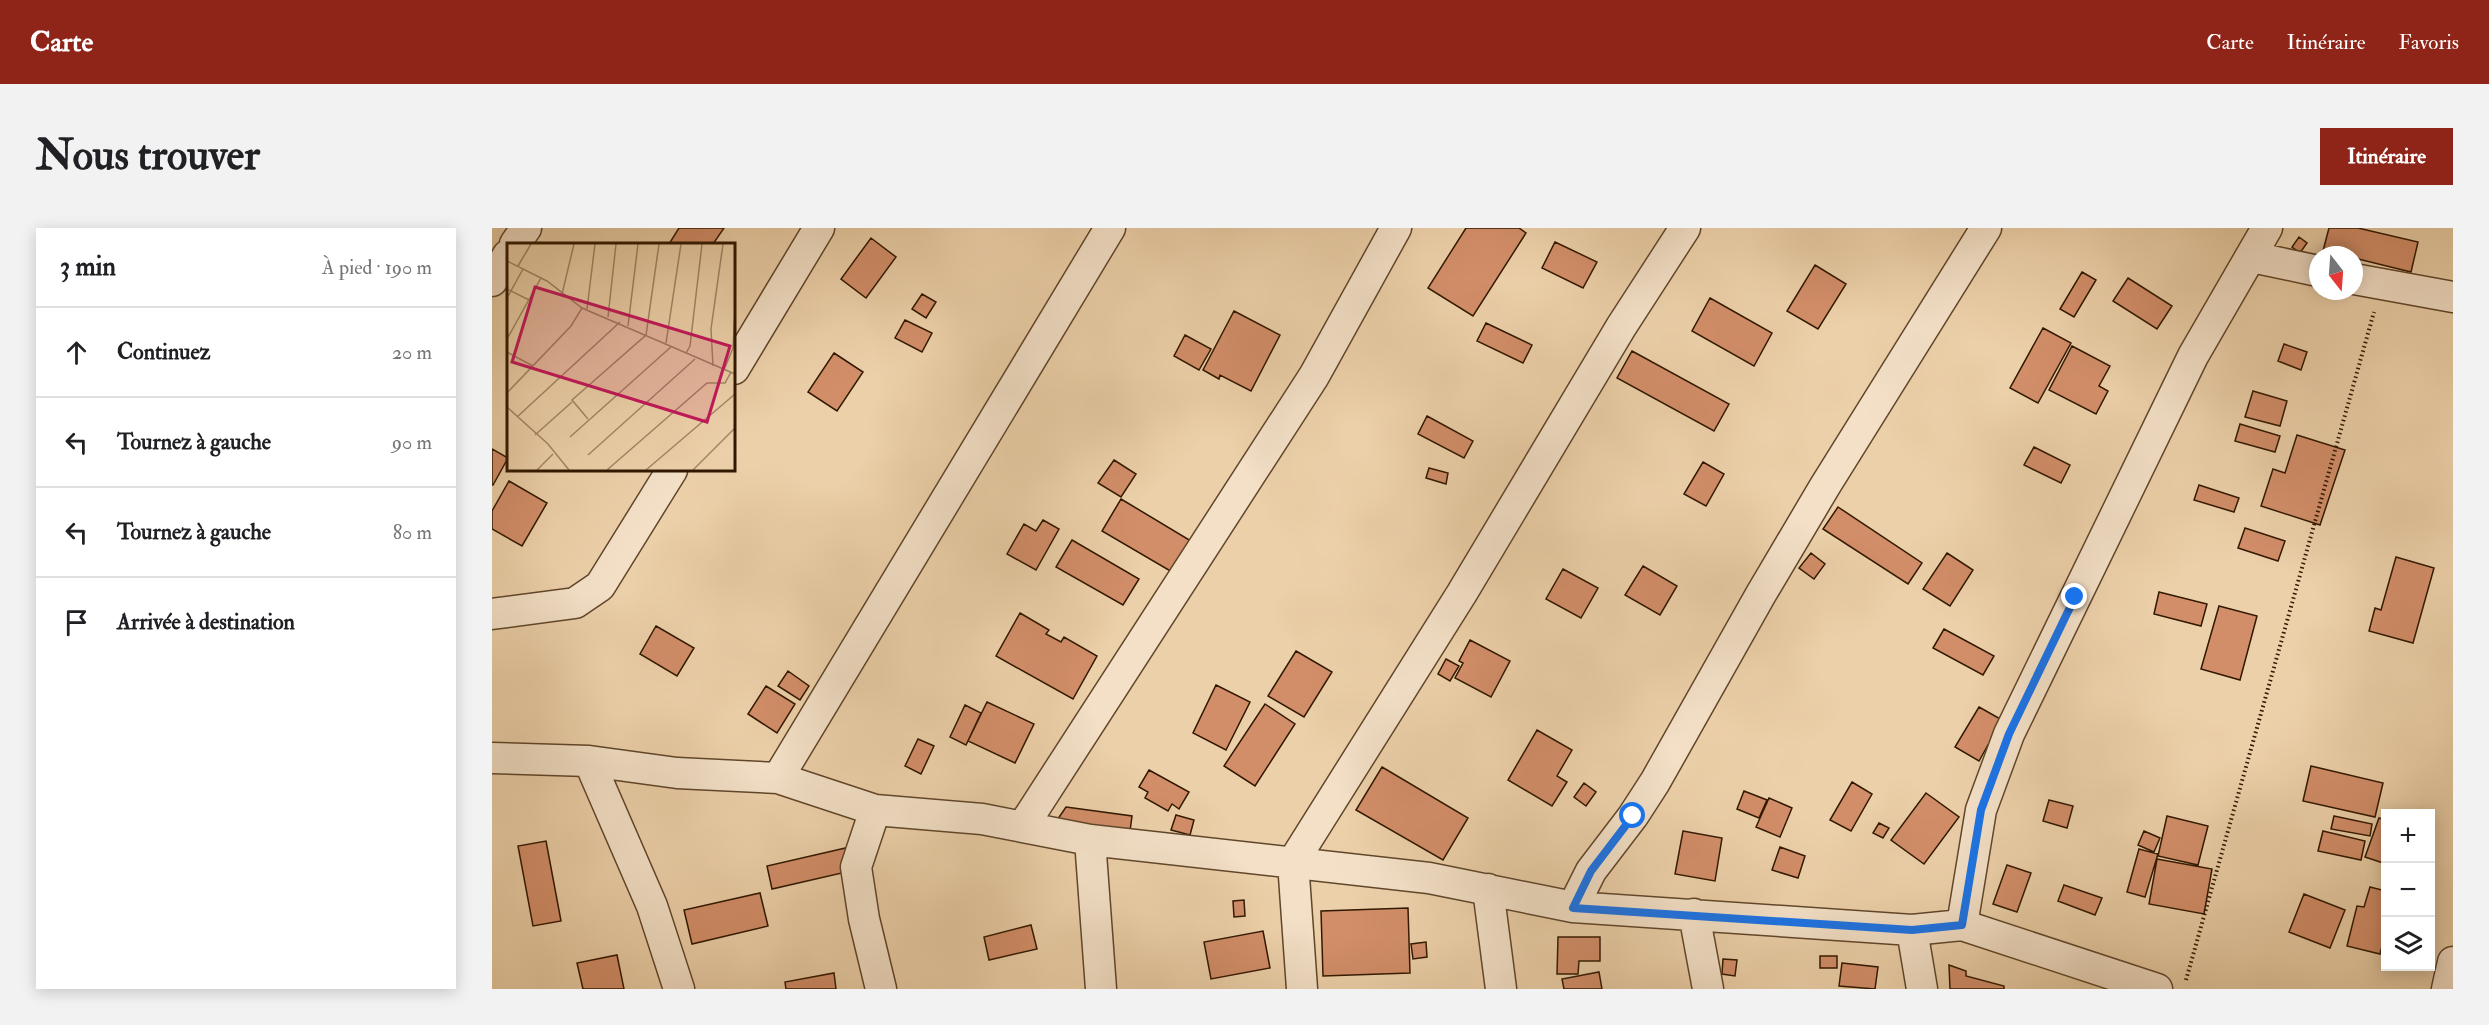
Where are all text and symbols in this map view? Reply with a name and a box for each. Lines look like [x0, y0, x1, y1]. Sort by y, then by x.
text: Carte [30, 25, 93, 60]
text: Carte [2206, 29, 2254, 56]
text: Itinéraire [2287, 29, 2365, 56]
text: Favoris [2398, 29, 2459, 56]
button: Itinéraire [2320, 128, 2453, 185]
text: Nous trouver [36, 130, 260, 182]
inset map [507, 243, 735, 471]
north arrow [2309, 246, 2363, 300]
text: 3 min [60, 251, 116, 283]
text: À pied · 190 m [322, 255, 432, 280]
icon: ahead [60, 336, 93, 369]
text: Continuez [117, 338, 210, 366]
text: 20 m [392, 340, 432, 365]
icon: left [60, 426, 93, 459]
text: Tournez à gauche [117, 428, 271, 456]
text: 90 m [392, 430, 432, 455]
icon: left [60, 516, 93, 549]
text: Tournez à gauche [117, 518, 271, 546]
text: 80 m [393, 520, 432, 545]
route end [2061, 583, 2087, 609]
icon: arrive [60, 606, 93, 639]
text: Arrivée à destination [117, 608, 295, 636]
route start [1619, 802, 1645, 828]
map controls [2381, 809, 2435, 971]
button: + [2381, 809, 2435, 863]
button: − [2381, 863, 2435, 917]
button: layers [2381, 917, 2435, 971]

